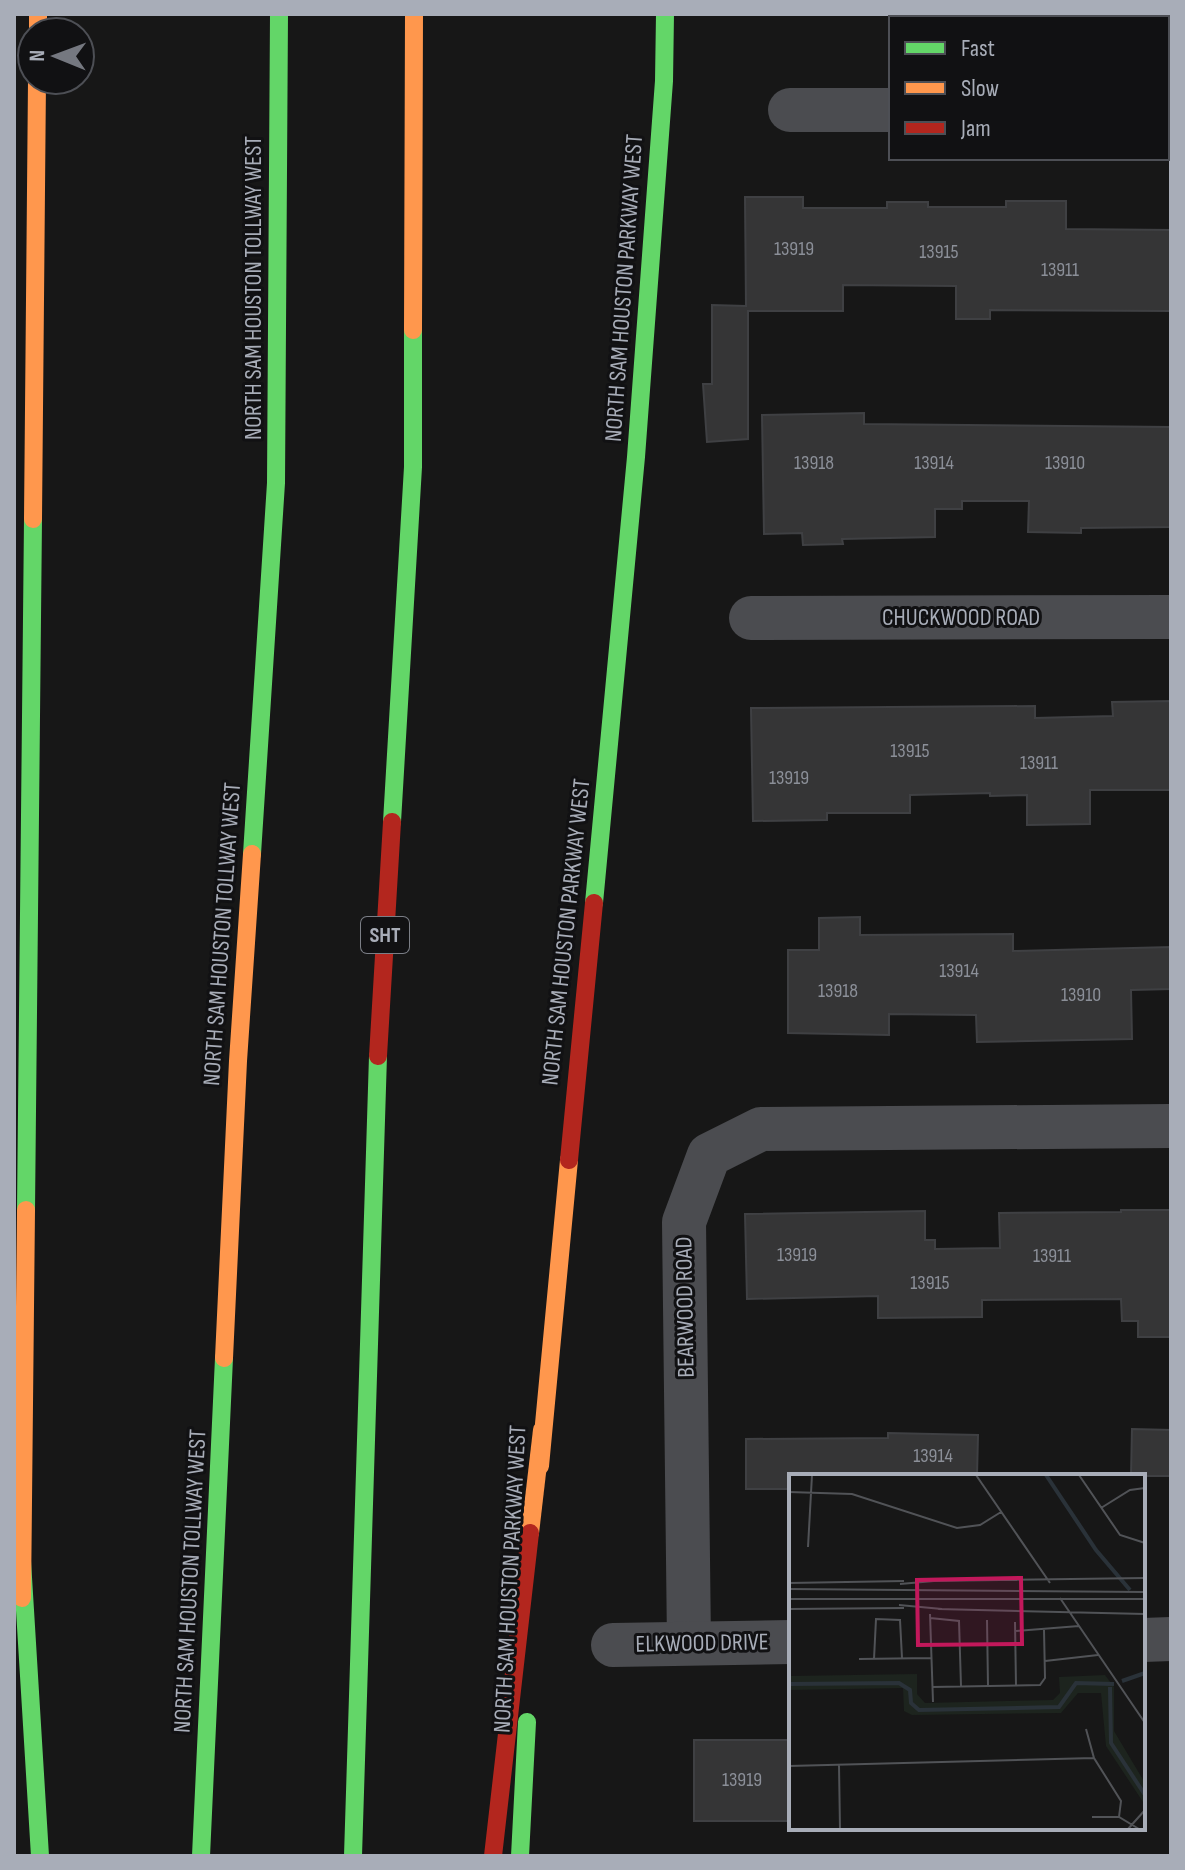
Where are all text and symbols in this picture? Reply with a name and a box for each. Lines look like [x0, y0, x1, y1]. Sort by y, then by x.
north arrow [16, 16, 96, 96]
legend [889, 16, 1169, 160]
text: Fast [961, 34, 995, 63]
text: N [24, 50, 51, 62]
text: Slow [961, 74, 999, 103]
text: Jam [960, 114, 991, 143]
street label: NORTH SAM HOUSTON PARKWAY WEST [599, 133, 649, 443]
street label: NORTH SAM HOUSTON TOLLWAY WEST [239, 136, 268, 440]
house number: 13919 [774, 237, 814, 261]
house number: 13915 [919, 240, 959, 264]
house number: 13911 [1041, 258, 1079, 282]
house number: 13918 [794, 451, 834, 475]
house number: 13914 [914, 451, 954, 475]
house number: 13910 [1045, 451, 1085, 475]
street label: CHUCKWOOD ROAD [882, 603, 1040, 632]
house number: 13915 [890, 739, 930, 763]
house number: 13911 [1020, 751, 1058, 775]
house number: 13919 [769, 766, 809, 790]
street label: NORTH SAM HOUSTON PARKWAY WEST [535, 777, 597, 1087]
street label: NORTH SAM HOUSTON TOLLWAY WEST [197, 781, 247, 1087]
road number: SHT [361, 917, 409, 953]
house number: 13914 [939, 959, 979, 983]
house number: 13918 [818, 979, 858, 1003]
house number: 13910 [1061, 983, 1101, 1007]
street label: BEARWOOD ROAD [669, 1236, 701, 1378]
house number: 13919 [777, 1243, 817, 1267]
house number: 13911 [1033, 1244, 1071, 1268]
house number: 13915 [910, 1271, 950, 1295]
street label: NORTH SAM HOUSTON PARKWAY WEST [487, 1424, 533, 1734]
street label: NORTH SAM HOUSTON TOLLWAY WEST [168, 1428, 212, 1734]
house number: 13914 [913, 1444, 953, 1468]
inset map [789, 1474, 1145, 1830]
street label: ELKWOOD DRIVE [635, 1627, 769, 1659]
house number: 13919 [722, 1768, 762, 1792]

